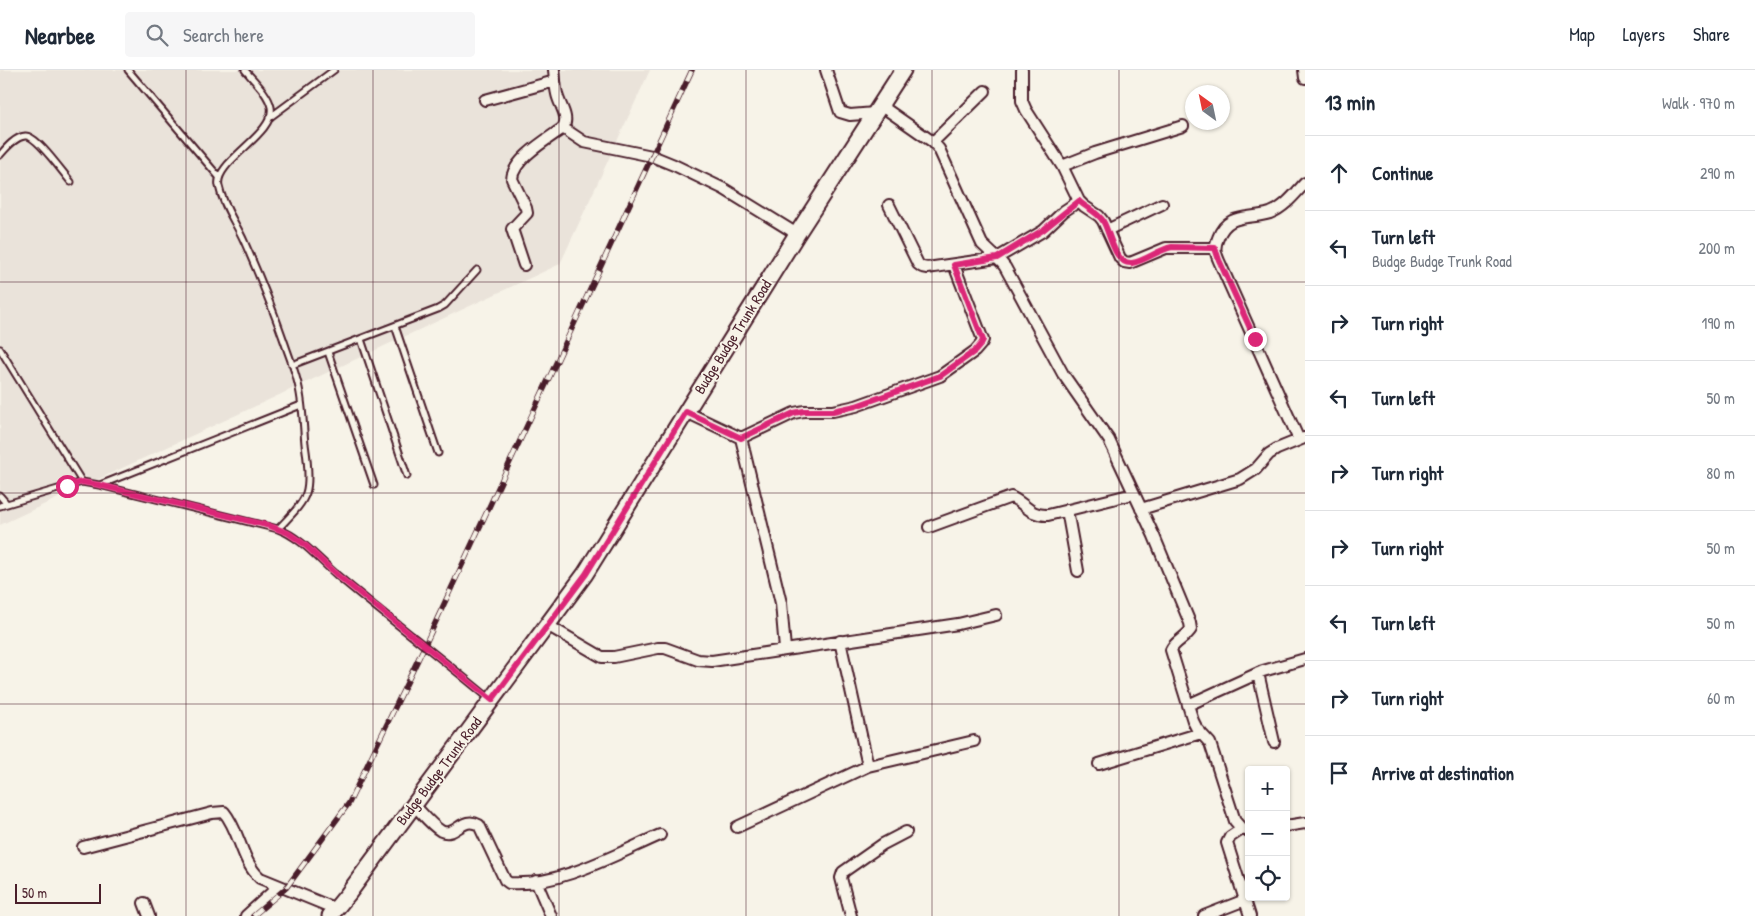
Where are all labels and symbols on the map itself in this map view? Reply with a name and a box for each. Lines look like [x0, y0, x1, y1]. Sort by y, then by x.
north arrow [1185, 85, 1230, 130]
street label: Budge Budge Trunk Road [689, 276, 776, 398]
route end [1244, 328, 1267, 351]
route start [56, 475, 79, 498]
street label: Budge Budge Trunk Road [391, 712, 486, 829]
scale bar [15, 881, 101, 904]

